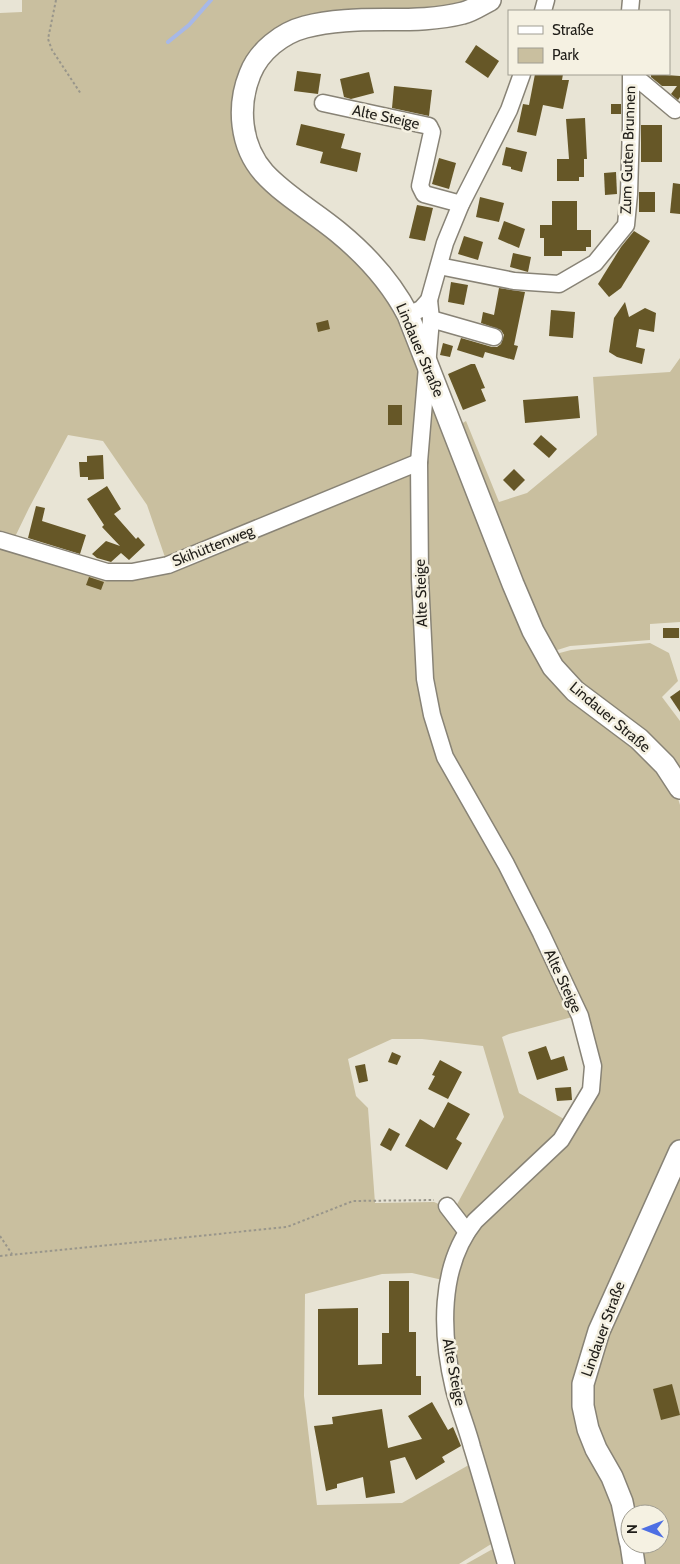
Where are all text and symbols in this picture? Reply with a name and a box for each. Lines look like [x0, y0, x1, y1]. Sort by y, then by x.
legend [508, 10, 670, 75]
text: Straße [552, 21, 594, 39]
text: Park [552, 46, 579, 64]
street label: Zum Guten Brunnen [617, 85, 639, 215]
street label: Alte Steige [351, 101, 422, 133]
street label: Lindauer Straße [392, 300, 448, 400]
street label: Skihüttenweg [170, 521, 257, 571]
street label: Alte Steige [411, 558, 431, 627]
street label: Lindauer Straße [566, 678, 654, 756]
street label: Alte Steige [540, 946, 586, 1016]
street label: Lindauer Straße [577, 1279, 629, 1379]
street label: Alte Steige [439, 1337, 469, 1407]
north arrow [620, 1504, 670, 1554]
text: N [623, 1524, 641, 1534]

